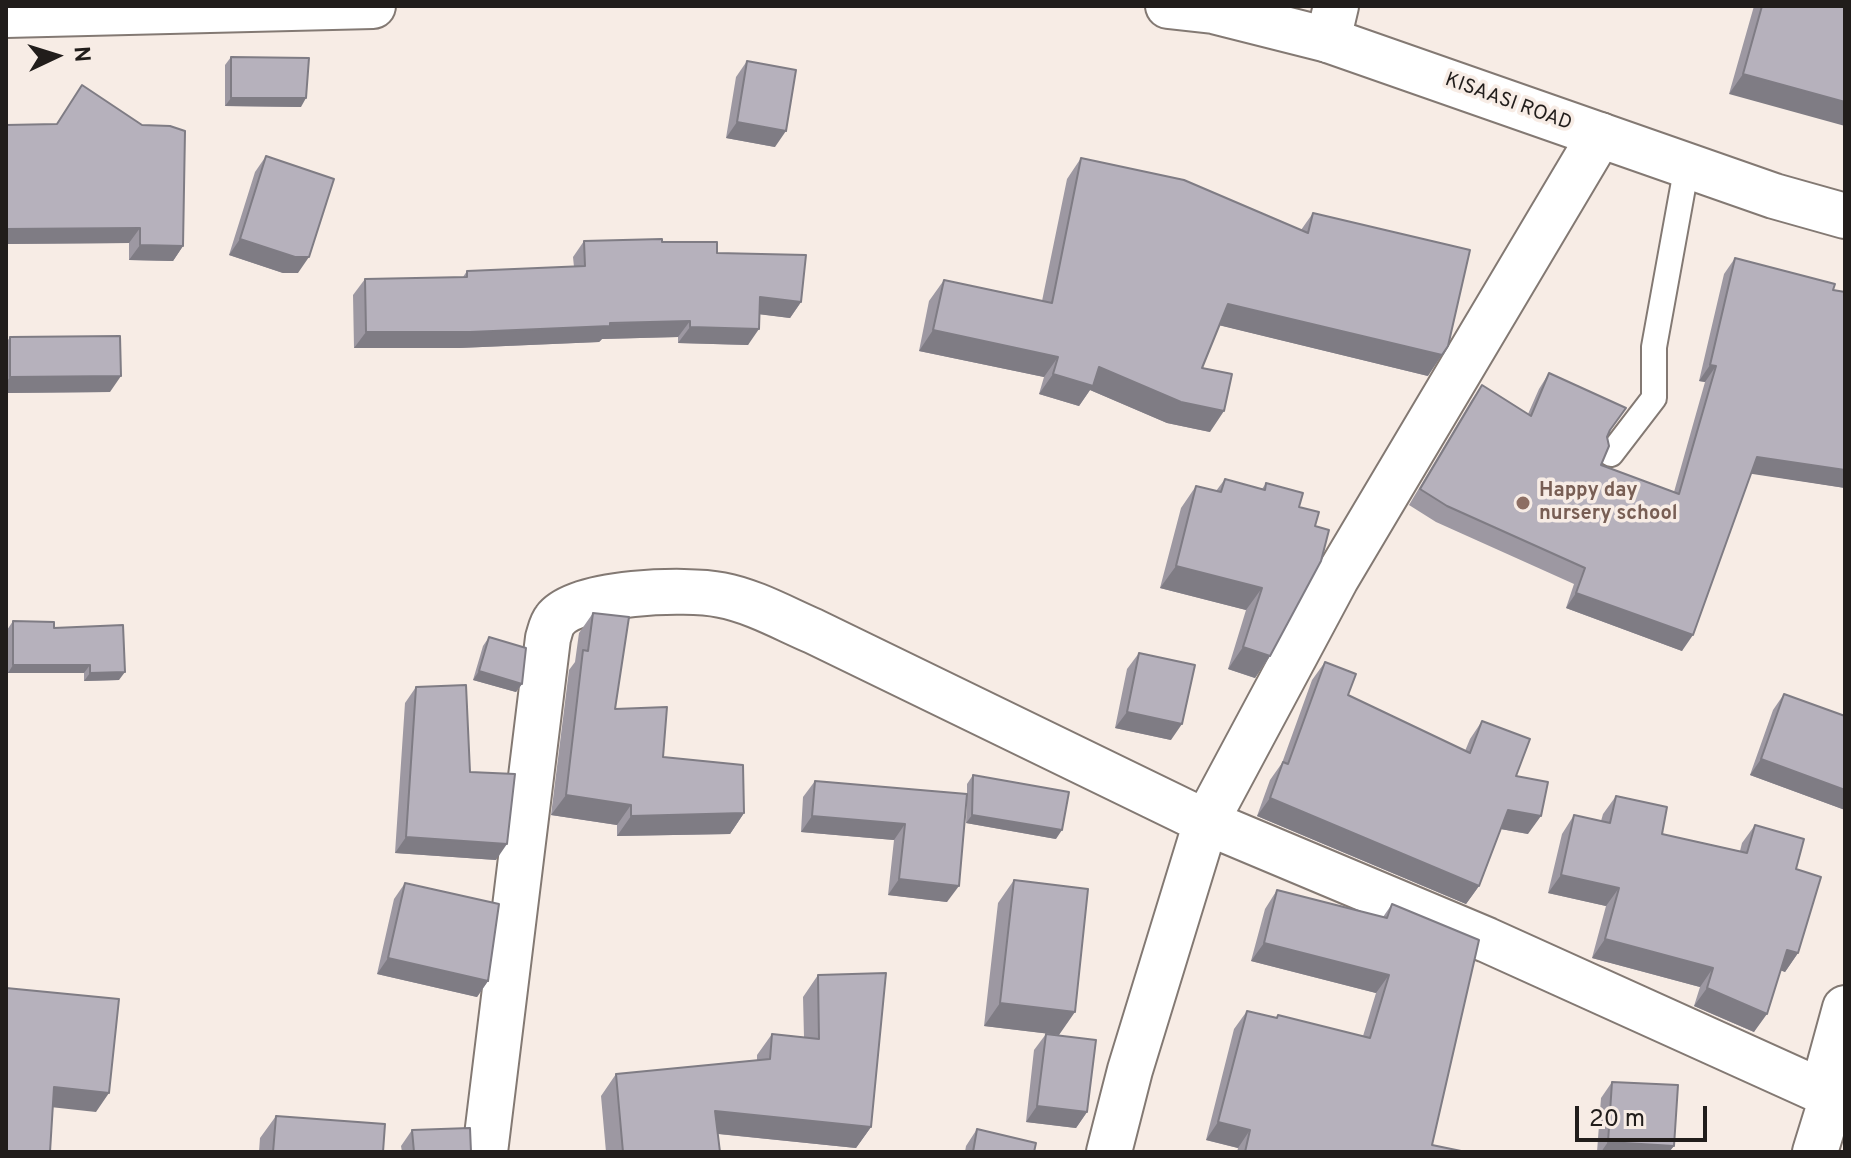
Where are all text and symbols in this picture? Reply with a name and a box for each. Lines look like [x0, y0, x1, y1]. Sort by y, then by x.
north arrow [16, 16, 96, 96]
text: N [66, 45, 94, 63]
street label: KISAASI ROAD [1441, 69, 1575, 137]
place label: Happy day nursery school [1539, 480, 1678, 527]
marker: Happy day nursery school [1514, 494, 1532, 512]
scale bar [1579, 1090, 1711, 1140]
text: 20 m [1589, 1105, 1645, 1135]

